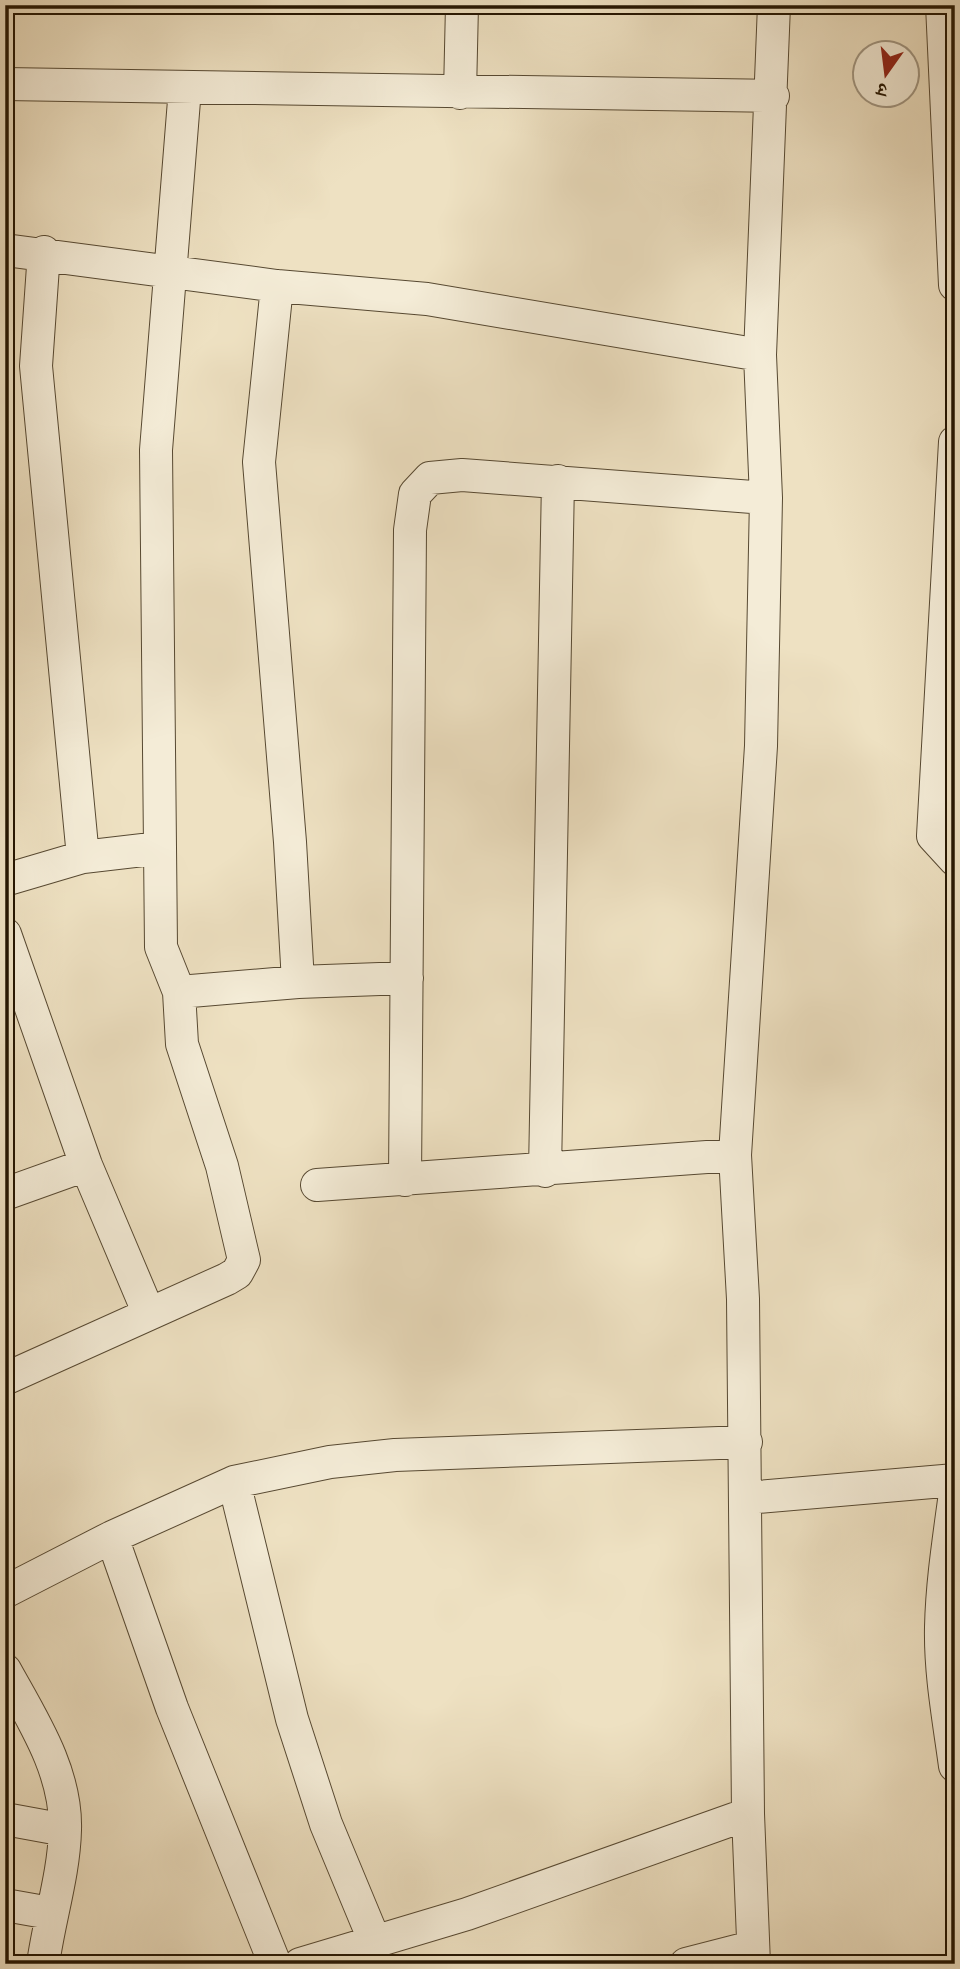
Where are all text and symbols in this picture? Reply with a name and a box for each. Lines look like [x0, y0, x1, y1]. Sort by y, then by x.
north arrow [852, 38, 922, 108]
text: उ [873, 75, 892, 104]

